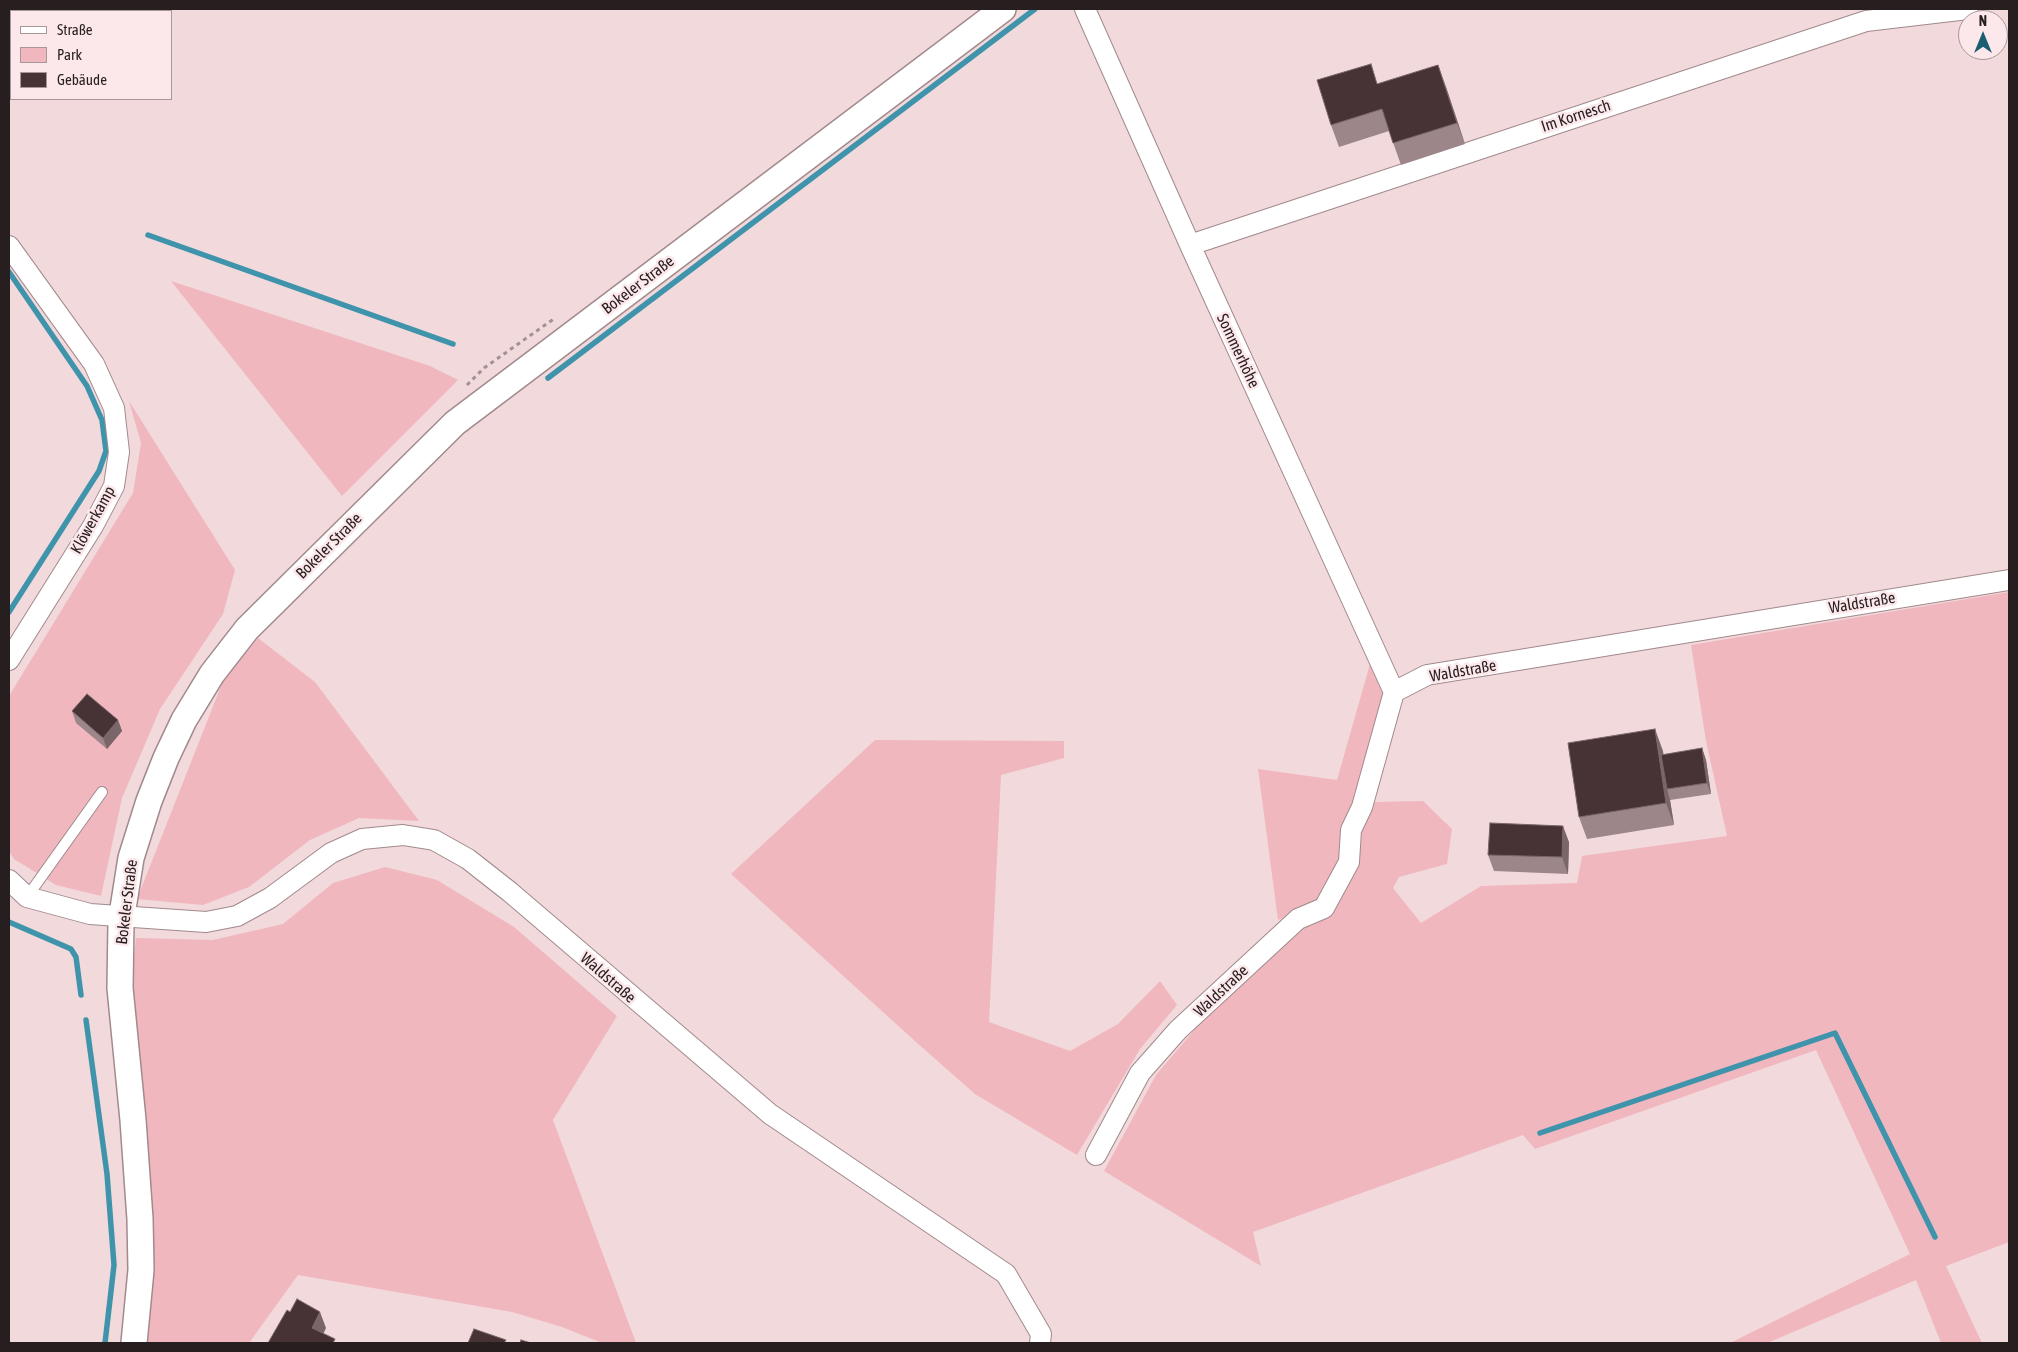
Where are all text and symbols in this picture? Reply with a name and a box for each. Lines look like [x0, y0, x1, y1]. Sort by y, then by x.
legend [10, 10, 172, 100]
north arrow [1958, 10, 2008, 60]
text: N [1979, 13, 1987, 29]
text: Straße [57, 21, 93, 38]
text: Park [57, 46, 82, 63]
text: Gebäude [57, 71, 107, 88]
street label: Im Kornesch [1539, 96, 1613, 136]
street label: Bokeler Straße [598, 252, 678, 318]
street label: Sommerhöhe [1212, 311, 1264, 391]
street label: Klöwerkamp [67, 483, 119, 557]
street label: Bokeler Straße [292, 509, 366, 583]
street label: Waldstraße [1827, 588, 1897, 618]
street label: Waldstraße [1428, 656, 1498, 686]
street label: Bokeler Straße [112, 858, 142, 946]
street label: Waldstraße [576, 949, 640, 1007]
street label: Waldstraße [1190, 961, 1252, 1021]

